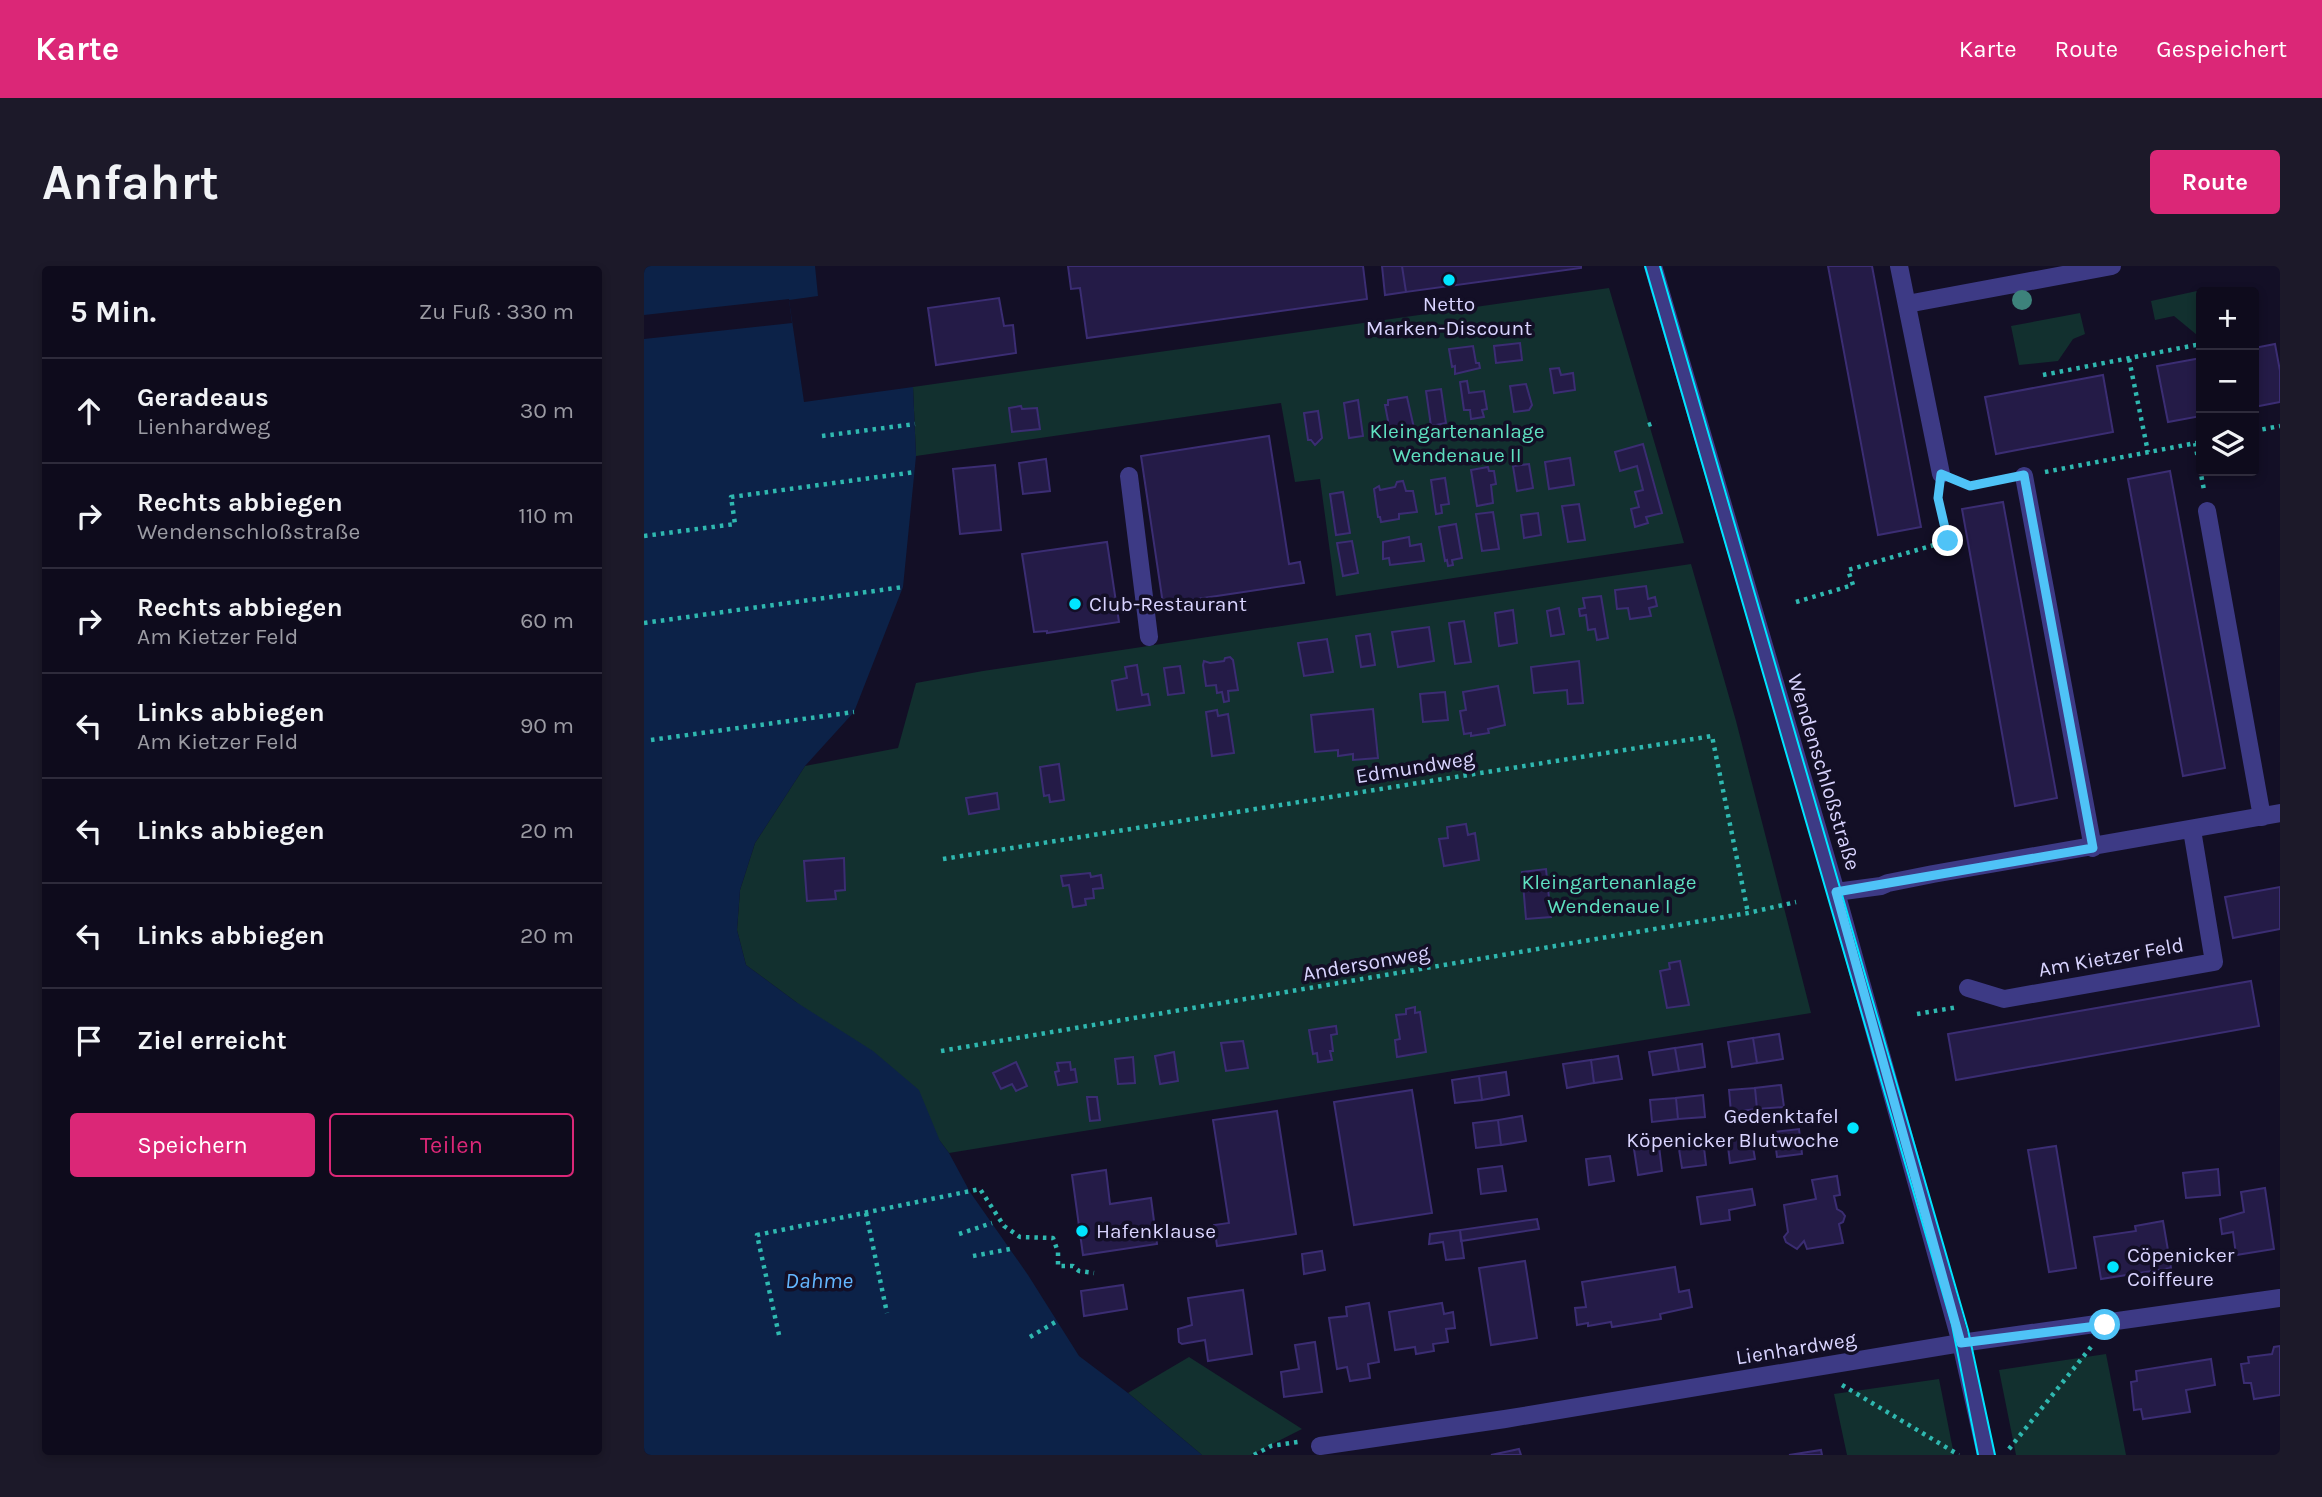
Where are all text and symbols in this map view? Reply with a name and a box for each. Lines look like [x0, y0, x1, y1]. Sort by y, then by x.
text: Karte [35, 30, 119, 68]
text: Karte [1959, 35, 2017, 63]
text: Route [2055, 35, 2118, 63]
text: Gespeichert [2156, 35, 2287, 63]
button: Route [2150, 150, 2280, 214]
text: Anfahrt [42, 154, 219, 211]
marker: Netto Marken-Discount [1441, 272, 1457, 288]
map controls [2196, 287, 2259, 476]
button: + [2196, 287, 2259, 350]
place label: Netto Marken-Discount [1366, 292, 1532, 340]
text: 5 Min. [70, 294, 156, 330]
text: Zu Fuß · 330 m [419, 298, 574, 325]
button: − [2196, 350, 2259, 413]
text: Geradeaus [137, 382, 269, 413]
icon: ahead [70, 392, 108, 430]
text: 30 m [520, 397, 574, 424]
text: Lienhardweg [137, 413, 270, 440]
button: layers [2196, 413, 2259, 476]
park label: Kleingartenanlage Wendenaue II [1369, 419, 1545, 467]
text: Rechts abbiegen [137, 487, 343, 518]
icon: right [70, 497, 108, 535]
text: 110 m [518, 502, 574, 529]
text: Wendenschloßstraße [137, 518, 360, 545]
route end [1932, 525, 1963, 556]
text: Rechts abbiegen [137, 592, 343, 623]
place label: Club-Restaurant [1089, 592, 1247, 616]
marker: Club-Restaurant [1067, 596, 1083, 612]
icon: right [70, 602, 108, 640]
text: 60 m [520, 607, 574, 634]
text: Am Kietzer Feld [137, 623, 298, 650]
street label: Wendenschloßstraße [1783, 671, 1865, 873]
text: Links abbiegen [137, 697, 325, 728]
icon: left [70, 707, 108, 745]
text: 90 m [520, 712, 574, 739]
text: Am Kietzer Feld [137, 728, 298, 755]
street label: Edmundweg [1354, 746, 1476, 788]
icon: left [70, 812, 108, 850]
text: Links abbiegen [137, 815, 325, 846]
text: 20 m [520, 817, 574, 844]
park label: Kleingartenanlage Wendenaue I [1521, 870, 1697, 918]
icon: left [70, 917, 108, 955]
text: Links abbiegen [137, 920, 325, 951]
text: 20 m [520, 922, 574, 949]
street label: Am Kietzer Feld [2036, 932, 2186, 982]
street label: Andersonweg [1301, 940, 1432, 986]
icon: arrive [70, 1022, 108, 1060]
text: Ziel erreicht [137, 1025, 287, 1056]
place label: Gedenktafel Köpenicker Blutwoche [1626, 1104, 1839, 1152]
button: Speichern [70, 1113, 315, 1177]
button: Teilen [329, 1113, 574, 1177]
marker: Gedenktafel Köpenicker Blutwoche [1845, 1120, 1861, 1136]
place label: Hafenklause [1096, 1219, 1216, 1243]
marker: Hafenklause [1074, 1223, 1090, 1239]
place label: Cöpenicker Coiffeure [2127, 1243, 2235, 1291]
marker: Cöpenicker Coiffeure [2105, 1259, 2121, 1275]
water label: Dahme [785, 1267, 853, 1294]
route start [2089, 1309, 2120, 1340]
street label: Lienhardweg [1734, 1327, 1858, 1369]

